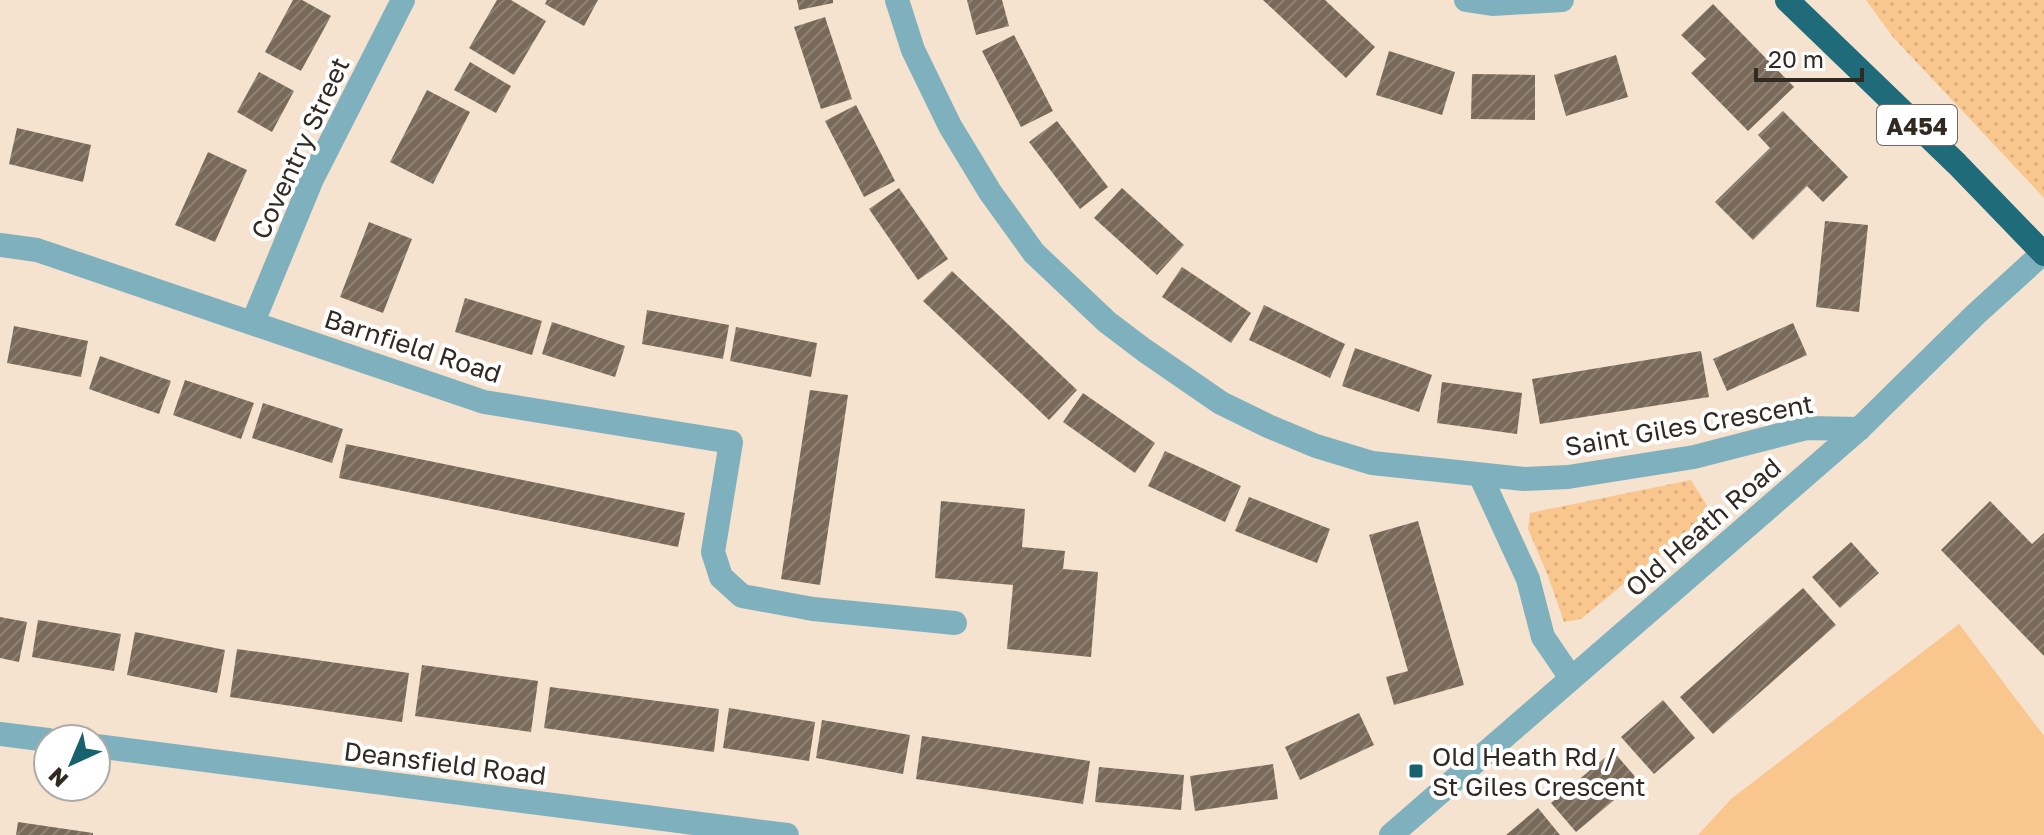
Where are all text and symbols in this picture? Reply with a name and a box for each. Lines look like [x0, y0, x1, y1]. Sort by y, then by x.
scale bar [1756, 32, 1862, 82]
text: 20 m [1768, 44, 1824, 73]
street label: Coventry Street [244, 52, 356, 244]
road number: A454 [1877, 105, 1957, 145]
street label: Barnfield Road [321, 303, 505, 389]
street label: Saint Giles Crescent [1562, 388, 1816, 462]
street label: Old Heath Road [1619, 451, 1787, 603]
north arrow [32, 723, 112, 803]
street label: Deansfield Road [342, 735, 548, 791]
place label: Old Heath Rd / St Giles Crescent [1432, 741, 1646, 802]
text: N [42, 762, 73, 793]
marker: Old Heath Rd / St Giles Crescent [1407, 762, 1425, 780]

